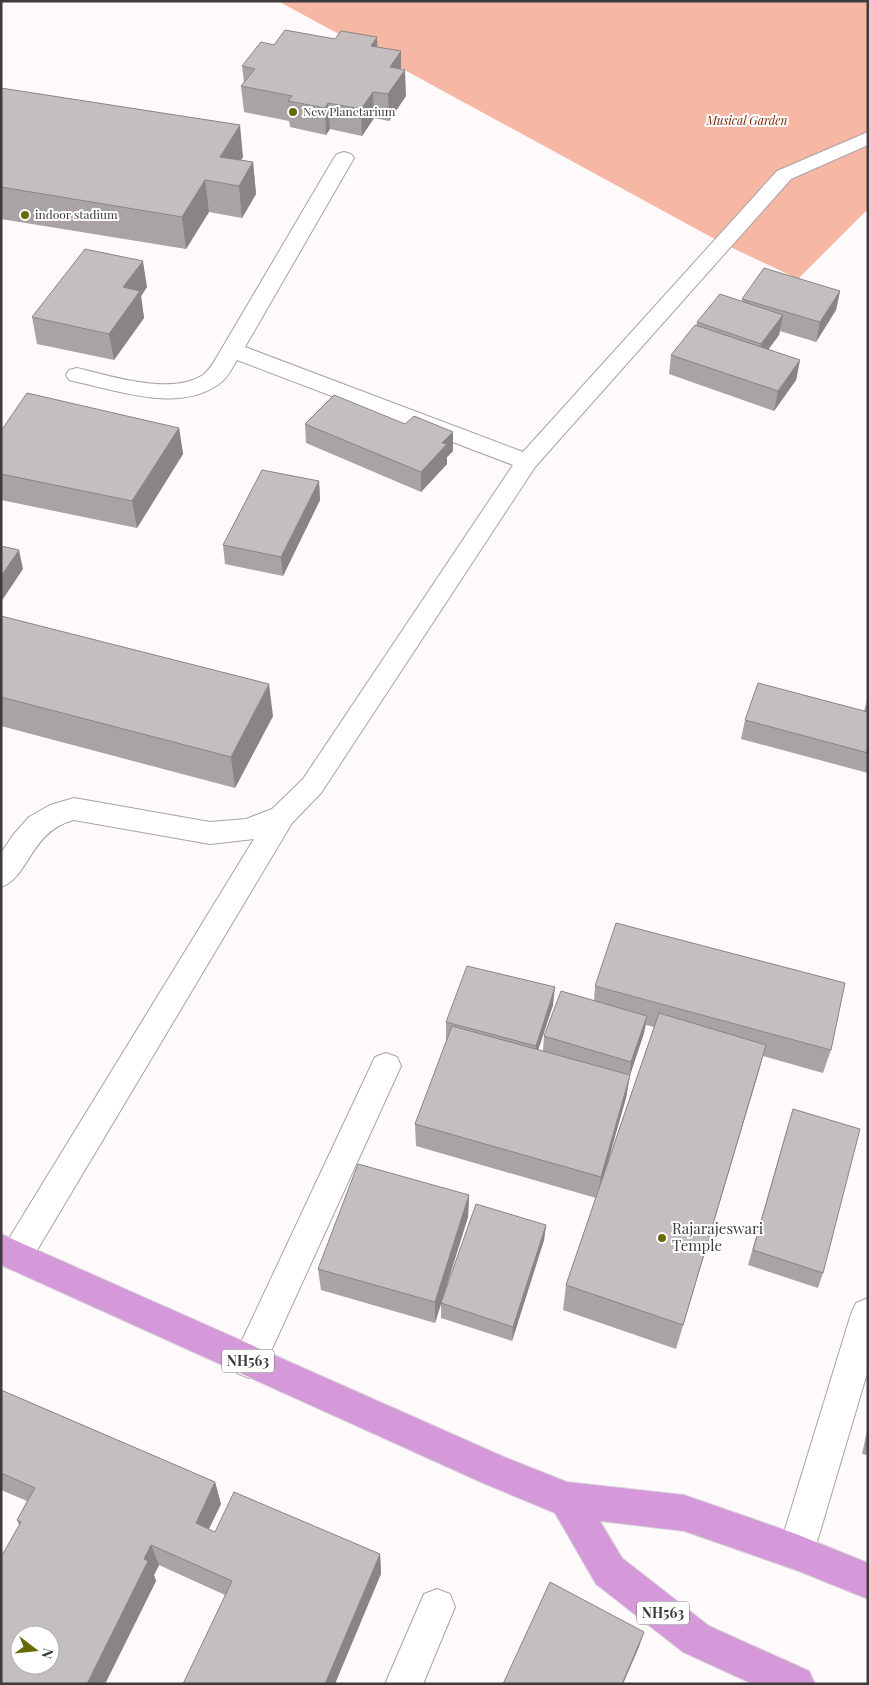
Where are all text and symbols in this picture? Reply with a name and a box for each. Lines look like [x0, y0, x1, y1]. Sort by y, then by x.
place label: New Planetarium [303, 103, 396, 119]
marker: New Planetarium [287, 106, 299, 118]
park label: Musical Garden [706, 112, 787, 128]
place label: indoor stadium [35, 206, 118, 222]
marker: indoor stadium [19, 209, 31, 221]
place label: Rajarajeswari Temple [672, 1218, 764, 1255]
marker: Rajarajeswari Temple [656, 1232, 668, 1244]
road number: NH563 [222, 1350, 274, 1372]
road number: NH563 [637, 1602, 689, 1625]
north arrow [10, 1625, 60, 1675]
text: N [37, 1646, 59, 1661]

